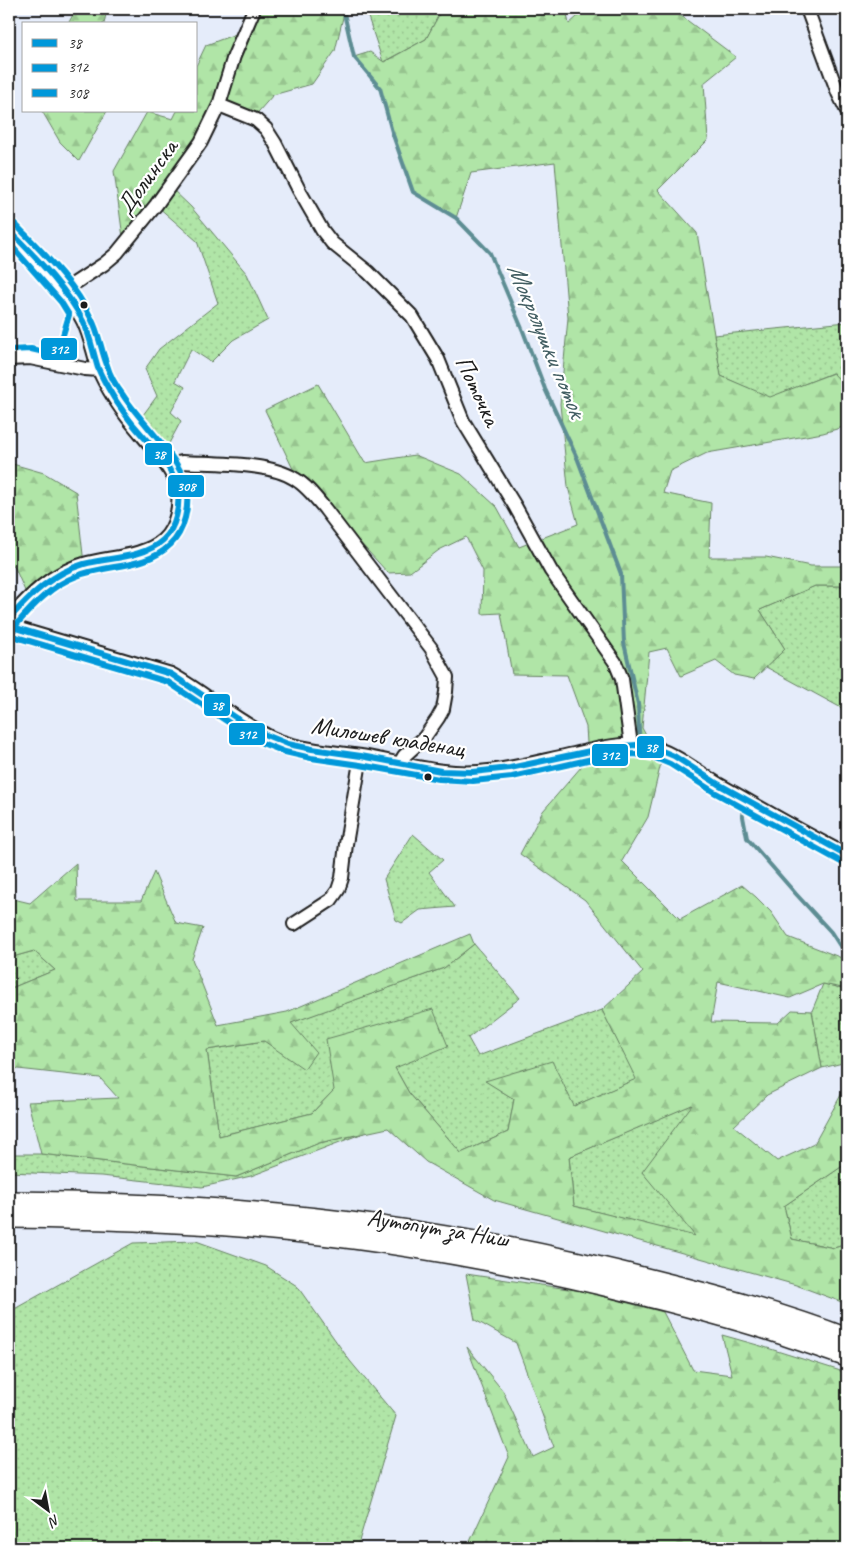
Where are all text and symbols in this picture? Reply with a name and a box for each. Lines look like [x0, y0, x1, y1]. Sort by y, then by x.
legend [22, 22, 198, 112]
text: 38 [68, 34, 83, 53]
text: 312 [68, 58, 90, 77]
text: 308 [68, 84, 90, 103]
street label: Долинска [109, 131, 187, 221]
water label: Мокролушки поток [500, 258, 596, 426]
unlabelled marker [79, 300, 89, 310]
line badge: 312 [40, 337, 78, 361]
text: 312 [50, 341, 70, 358]
street label: Поточка [448, 351, 509, 434]
line badge: 38 [144, 442, 173, 466]
text: 38 [153, 446, 167, 463]
line badge: 308 [167, 474, 205, 498]
text: 308 [177, 478, 197, 495]
line badge: 38 [203, 693, 231, 717]
text: 38 [211, 697, 225, 714]
street label: Милошев кладенац [309, 709, 468, 765]
line badge: 312 [228, 722, 266, 746]
text: 312 [238, 726, 258, 743]
line badge: 38 [636, 735, 665, 759]
text: 38 [645, 739, 659, 756]
line badge: 312 [591, 743, 629, 767]
text: 312 [601, 747, 621, 764]
unlabelled marker [423, 772, 433, 782]
street label: Аутопут за Ниш [365, 1201, 513, 1256]
north arrow [22, 1484, 72, 1534]
text: N [44, 1511, 63, 1531]

